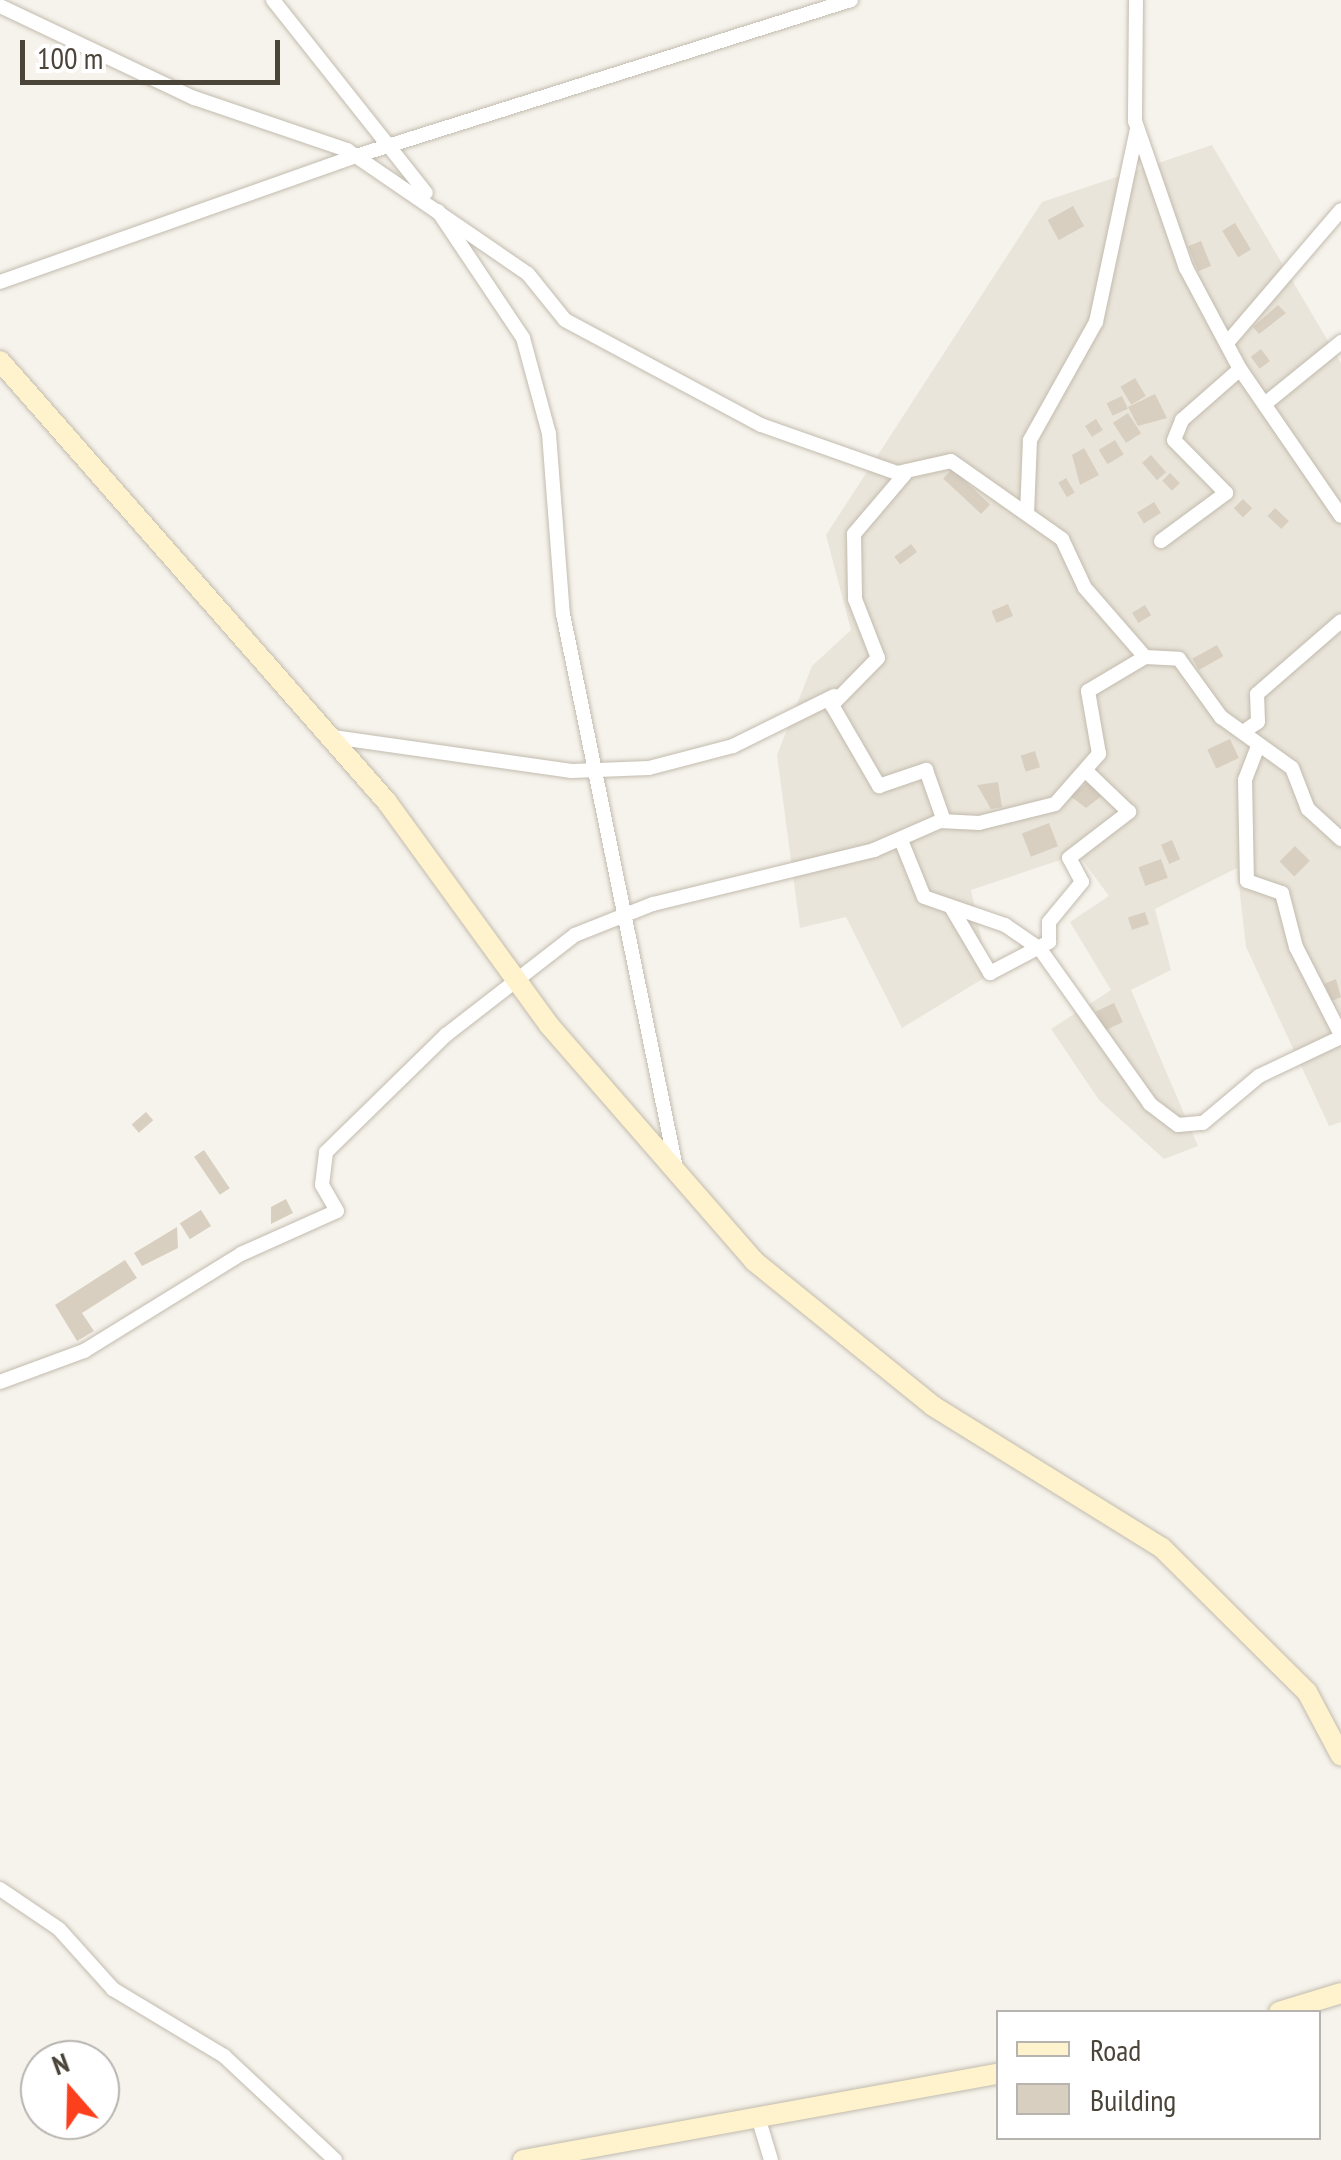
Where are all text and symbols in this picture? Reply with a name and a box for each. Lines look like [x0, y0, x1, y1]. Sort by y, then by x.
scale bar [25, 20, 285, 82]
text: 100 m [37, 38, 103, 77]
legend [996, 2010, 1321, 2140]
text: Road [1090, 2030, 1141, 2069]
north arrow [20, 2040, 120, 2140]
text: N [47, 2043, 74, 2083]
text: Building [1090, 2080, 1176, 2119]

